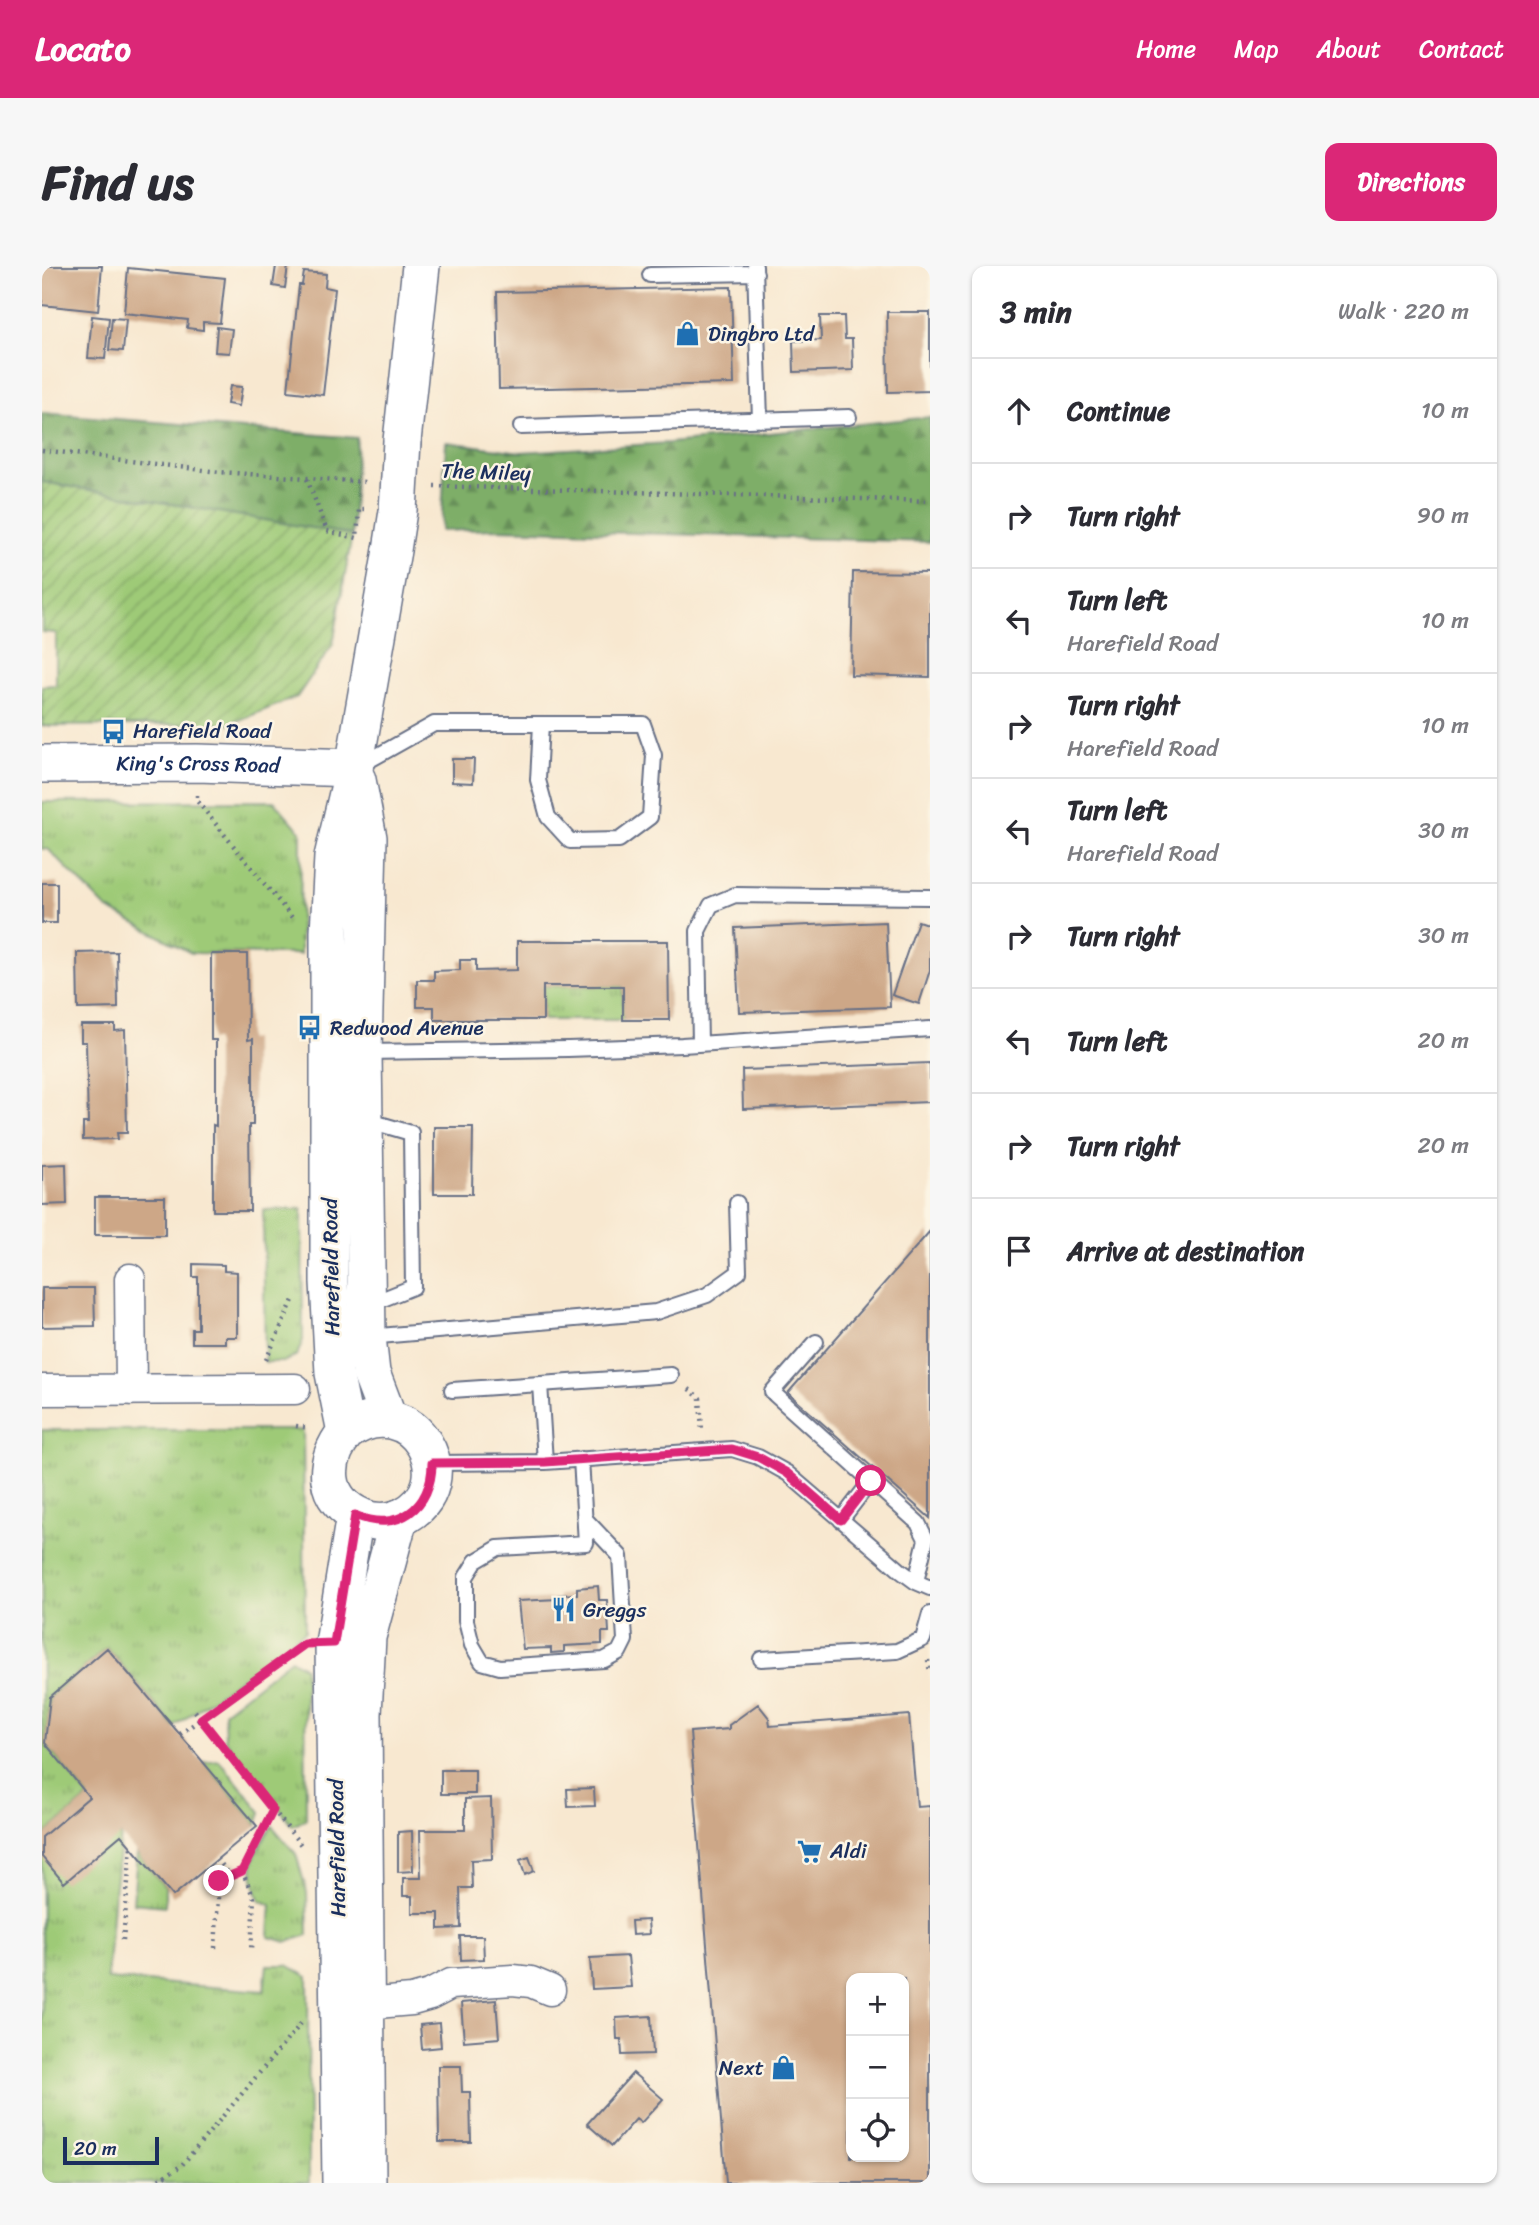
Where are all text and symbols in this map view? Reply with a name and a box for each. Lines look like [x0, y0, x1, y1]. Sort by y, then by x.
text: Locato [35, 20, 131, 78]
text: Home [1136, 28, 1196, 70]
text: Map [1234, 28, 1278, 70]
text: About [1316, 28, 1381, 70]
text: Contact [1419, 28, 1504, 70]
text: Find us [42, 139, 194, 226]
button: Directions [1325, 143, 1497, 221]
text: 3 min [1000, 285, 1072, 339]
text: Walk · 220 m [1338, 291, 1469, 332]
place label: Dingbro Ltd [708, 315, 816, 353]
shop icon: Dingbro Ltd [674, 320, 702, 348]
text: Continue [1067, 388, 1170, 434]
text: 10 m [1421, 390, 1469, 431]
icon: ahead [1000, 392, 1038, 430]
street label: The Miley [441, 451, 532, 493]
text: Turn right [1067, 493, 1180, 539]
text: 90 m [1417, 495, 1469, 536]
icon: right [1000, 497, 1038, 535]
text: Turn left [1067, 577, 1167, 623]
text: 10 m [1421, 600, 1469, 641]
icon: left [1000, 602, 1038, 640]
text: Harefield Road [1067, 623, 1218, 664]
text: Turn right [1067, 682, 1180, 728]
text: 10 m [1421, 705, 1469, 746]
icon: right [1000, 707, 1038, 745]
place label: Harefield Road [133, 712, 273, 750]
bus stop icon: Harefield Road [99, 717, 127, 745]
text: Harefield Road [1067, 728, 1218, 769]
street label: King's Cross Road [116, 744, 282, 785]
text: Turn left [1067, 787, 1167, 833]
text: 30 m [1418, 810, 1469, 851]
icon: left [1000, 812, 1038, 850]
text: Harefield Road [1067, 833, 1218, 874]
text: Turn right [1067, 913, 1180, 959]
text: 30 m [1418, 915, 1469, 956]
icon: right [1000, 917, 1038, 955]
place label: Redwood Avenue [330, 1009, 484, 1047]
bus stop icon: Redwood Avenue [296, 1014, 324, 1042]
text: Turn left [1067, 1018, 1167, 1064]
text: 20 m [1418, 1020, 1469, 1061]
icon: left [1000, 1022, 1038, 1060]
text: Turn right [1067, 1123, 1180, 1169]
text: 20 m [1418, 1125, 1469, 1166]
icon: right [1000, 1127, 1038, 1165]
street label: Harefield Road [311, 1196, 351, 1336]
text: Arrive at destination [1067, 1228, 1304, 1274]
icon: arrive [1000, 1232, 1038, 1270]
route start [855, 1465, 886, 1496]
place label: Greggs [583, 1591, 647, 1629]
restaurant icon: Greggs [549, 1596, 577, 1624]
street label: Harefield Road [317, 1777, 357, 1917]
place label: Aldi [829, 1832, 868, 1870]
supermarket icon: Aldi [796, 1837, 824, 1865]
route end [203, 1865, 234, 1896]
map controls [846, 1973, 909, 2162]
button: + [846, 1973, 909, 2036]
button: − [846, 2036, 909, 2099]
place label: Next [719, 2049, 764, 2087]
shop icon: Next [770, 2054, 798, 2082]
button: locate [846, 2099, 909, 2162]
text: 20 m [74, 2132, 117, 2165]
scale bar [63, 2134, 159, 2166]

